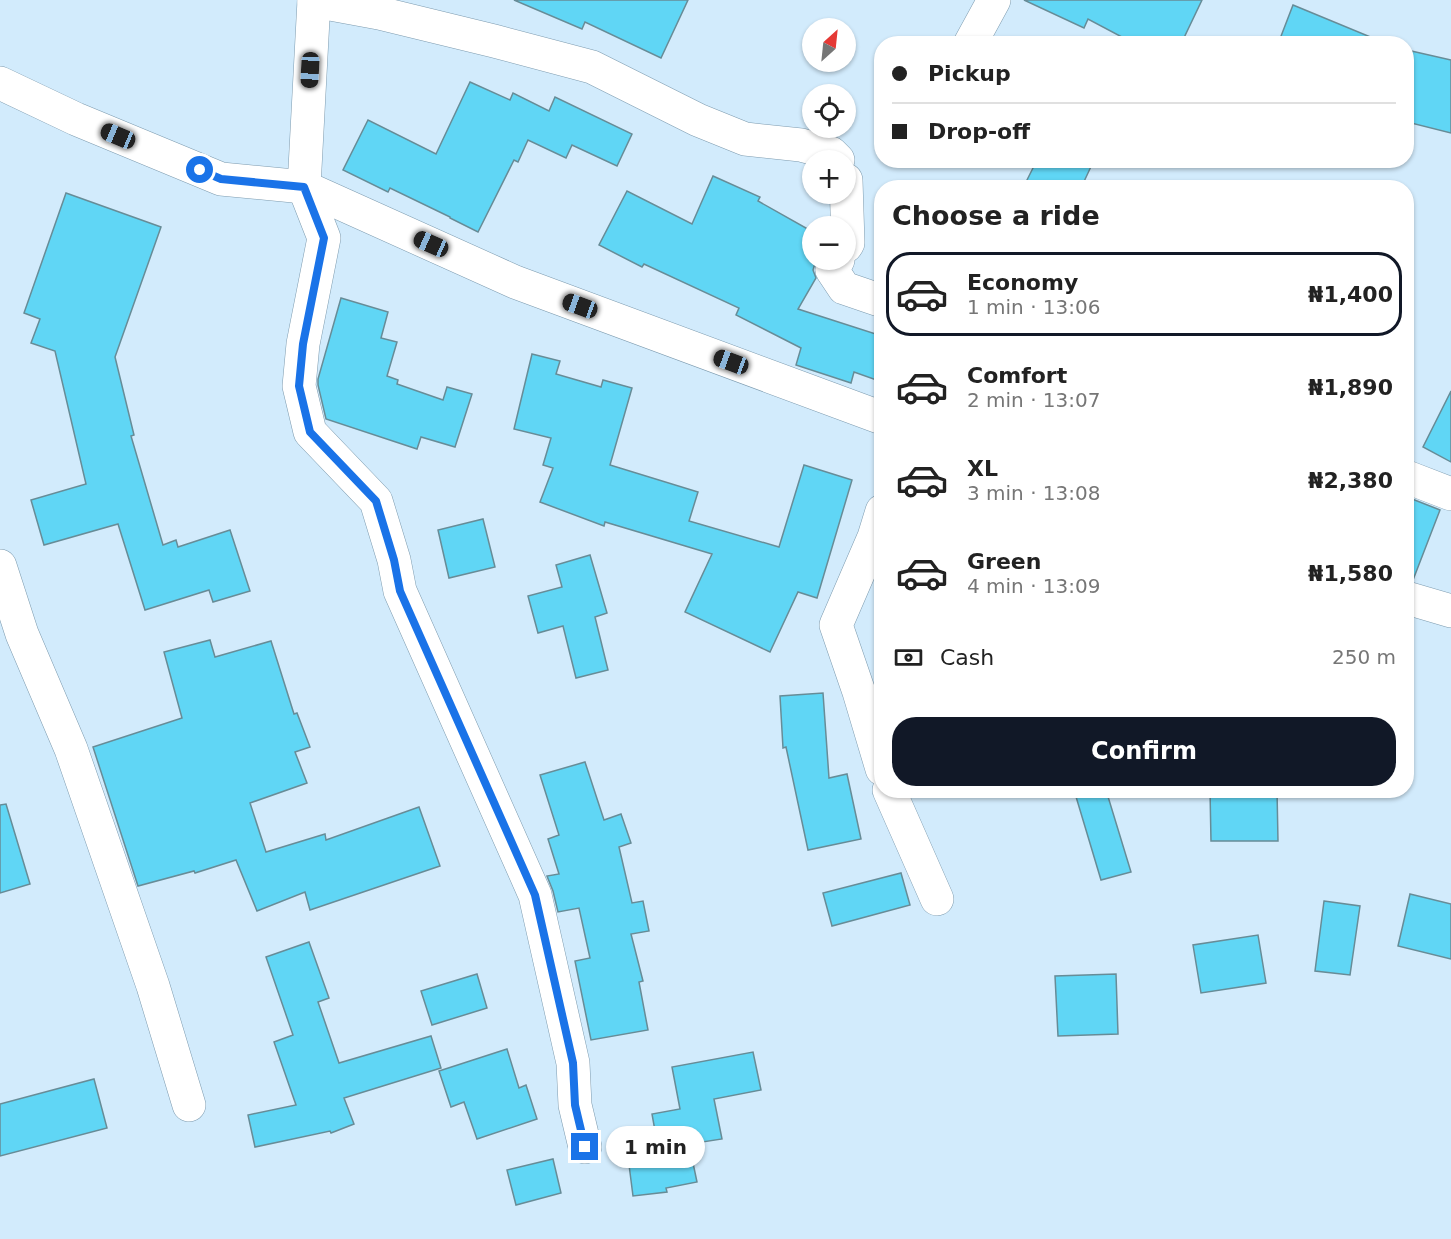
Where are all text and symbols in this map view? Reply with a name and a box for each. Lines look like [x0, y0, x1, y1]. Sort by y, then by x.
north arrow [802, 18, 856, 72]
map controls [802, 18, 856, 270]
car [300, 52, 320, 88]
text: Pickup [928, 61, 1011, 86]
button: locate [802, 84, 856, 138]
text: Drop-off [928, 119, 1030, 144]
car [98, 121, 138, 151]
button: + [802, 150, 856, 204]
route start [186, 156, 213, 183]
text: Choose a ride [892, 200, 1100, 231]
button: − [802, 216, 856, 270]
car [411, 228, 451, 260]
icon: car [895, 267, 949, 321]
text: Economy [967, 270, 1078, 295]
text: ₦1,400 [1308, 282, 1393, 307]
car [560, 291, 600, 321]
text: 1 min · 13:06 [967, 295, 1101, 319]
car [711, 347, 751, 377]
icon: car [895, 360, 949, 414]
text: Comfort [967, 363, 1067, 388]
text: ₦1,890 [1308, 375, 1393, 400]
text: 2 min · 13:07 [967, 388, 1101, 412]
icon: car [895, 453, 949, 507]
text: XL [967, 456, 998, 481]
text: ₦2,380 [1308, 468, 1393, 493]
text: 3 min · 13:08 [967, 481, 1101, 505]
icon: car [895, 546, 949, 600]
text: Green [967, 549, 1041, 574]
text: ₦1,580 [1308, 561, 1393, 586]
text: 4 min · 13:09 [967, 574, 1101, 598]
icon: cash [892, 641, 925, 674]
text: Cash [940, 645, 994, 670]
text: 250 m [1332, 645, 1396, 669]
button: Confirm [892, 717, 1396, 786]
callout: 1 min [606, 1126, 705, 1168]
route end [571, 1133, 598, 1160]
text: 1 min [624, 1135, 687, 1159]

